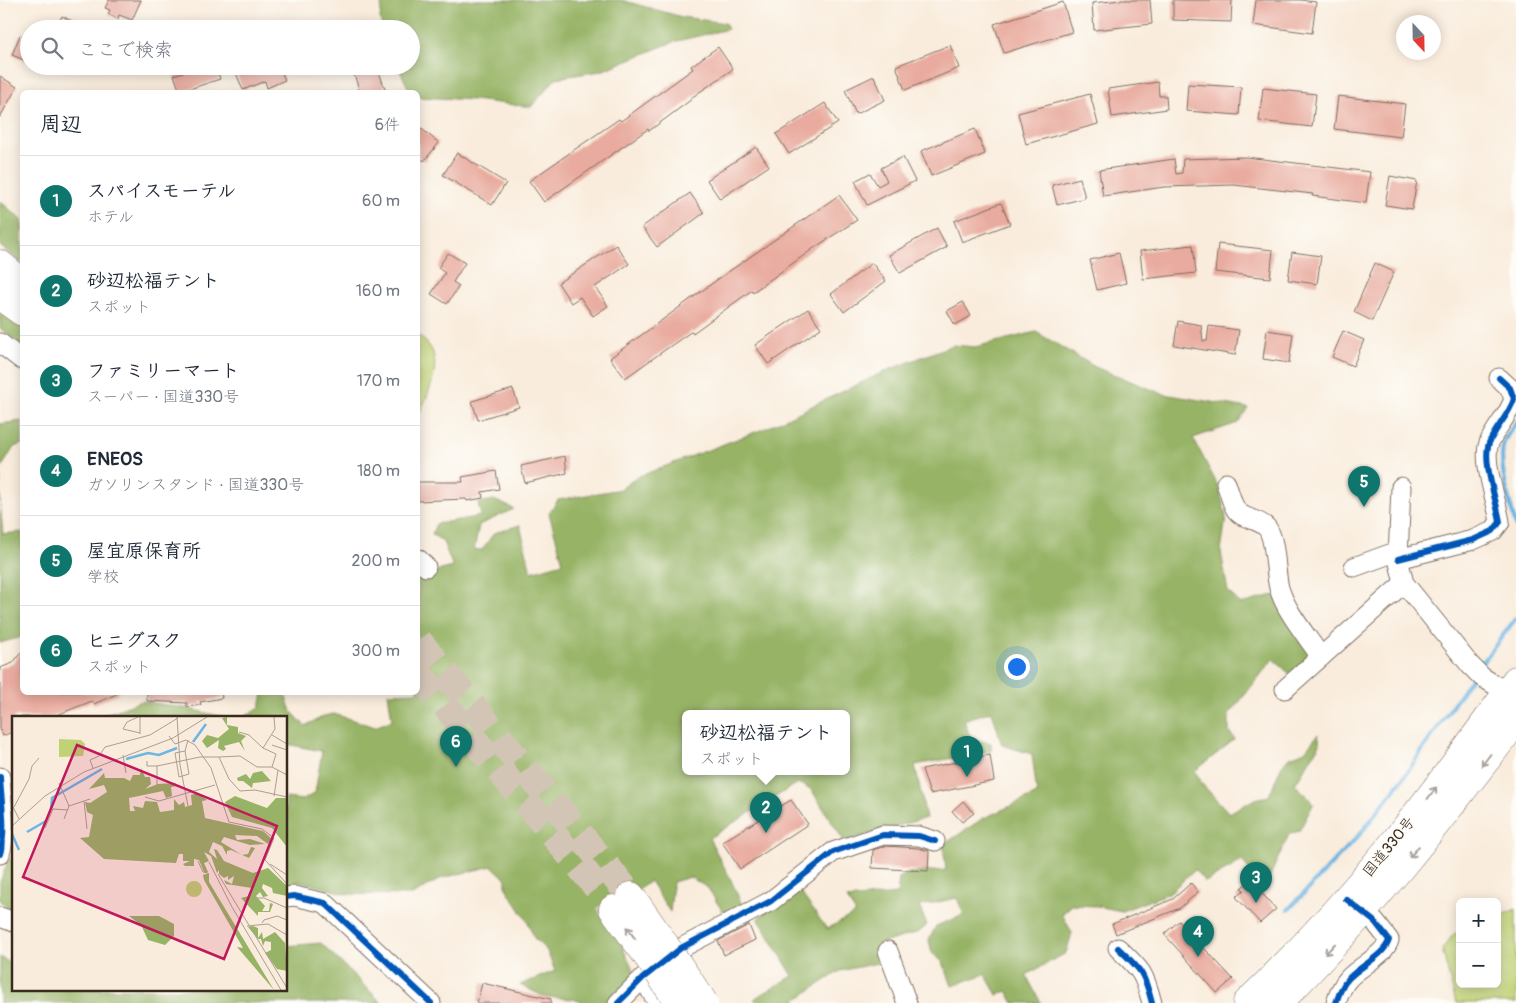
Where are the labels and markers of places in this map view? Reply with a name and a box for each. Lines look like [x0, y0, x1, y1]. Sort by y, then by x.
pin: 5 [1348, 466, 1380, 507]
pin: 6 [440, 726, 472, 767]
pin: 1 [951, 736, 983, 777]
pin: 2 [750, 792, 782, 833]
pin: 3 [1240, 862, 1272, 903]
pin: 4 [1182, 916, 1214, 957]

